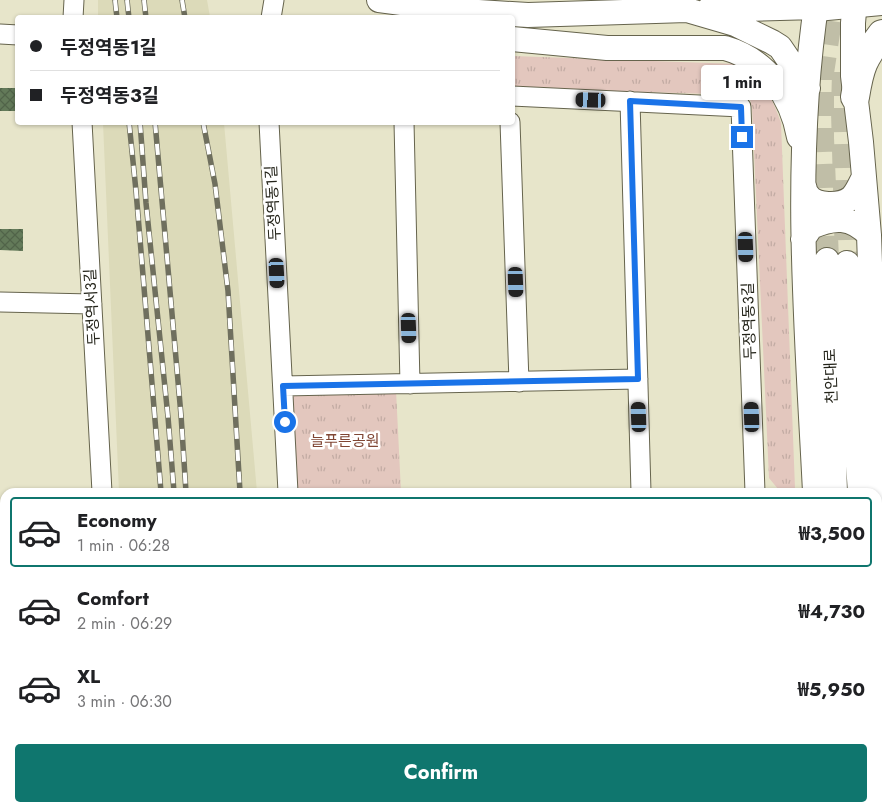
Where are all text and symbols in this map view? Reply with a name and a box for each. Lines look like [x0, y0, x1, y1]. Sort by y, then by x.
text: 두정역동1길 [60, 34, 157, 61]
callout: 1 min [701, 64, 783, 100]
text: 1 min [722, 71, 762, 94]
text: 두정역동3길 [60, 82, 159, 109]
car [575, 92, 606, 108]
route end [731, 126, 753, 148]
street label: 두정역동1길 [260, 165, 286, 241]
car [737, 232, 754, 262]
car [268, 258, 285, 288]
car [507, 267, 524, 297]
street label: 두정역서3길 [79, 268, 105, 346]
street label: 두정역동3길 [737, 282, 761, 360]
car [400, 313, 417, 343]
street label: 천안대로 [819, 348, 843, 404]
car [630, 402, 647, 432]
car [743, 402, 760, 432]
route start [274, 411, 296, 433]
park label: 늘푸른공원 [310, 430, 380, 452]
text: Economy [77, 507, 157, 534]
icon: car [17, 510, 62, 555]
text: ₩3,500 [799, 520, 865, 547]
text: 1 min · 06:28 [77, 534, 170, 557]
text: Comfort [77, 585, 149, 612]
icon: car [17, 588, 62, 633]
text: ₩4,730 [799, 598, 865, 625]
text: 2 min · 06:29 [77, 612, 172, 635]
text: XL [77, 663, 100, 690]
icon: car [17, 666, 62, 711]
text: ₩5,950 [798, 676, 865, 703]
text: 3 min · 06:30 [77, 690, 172, 713]
button: Confirm [15, 744, 867, 802]

